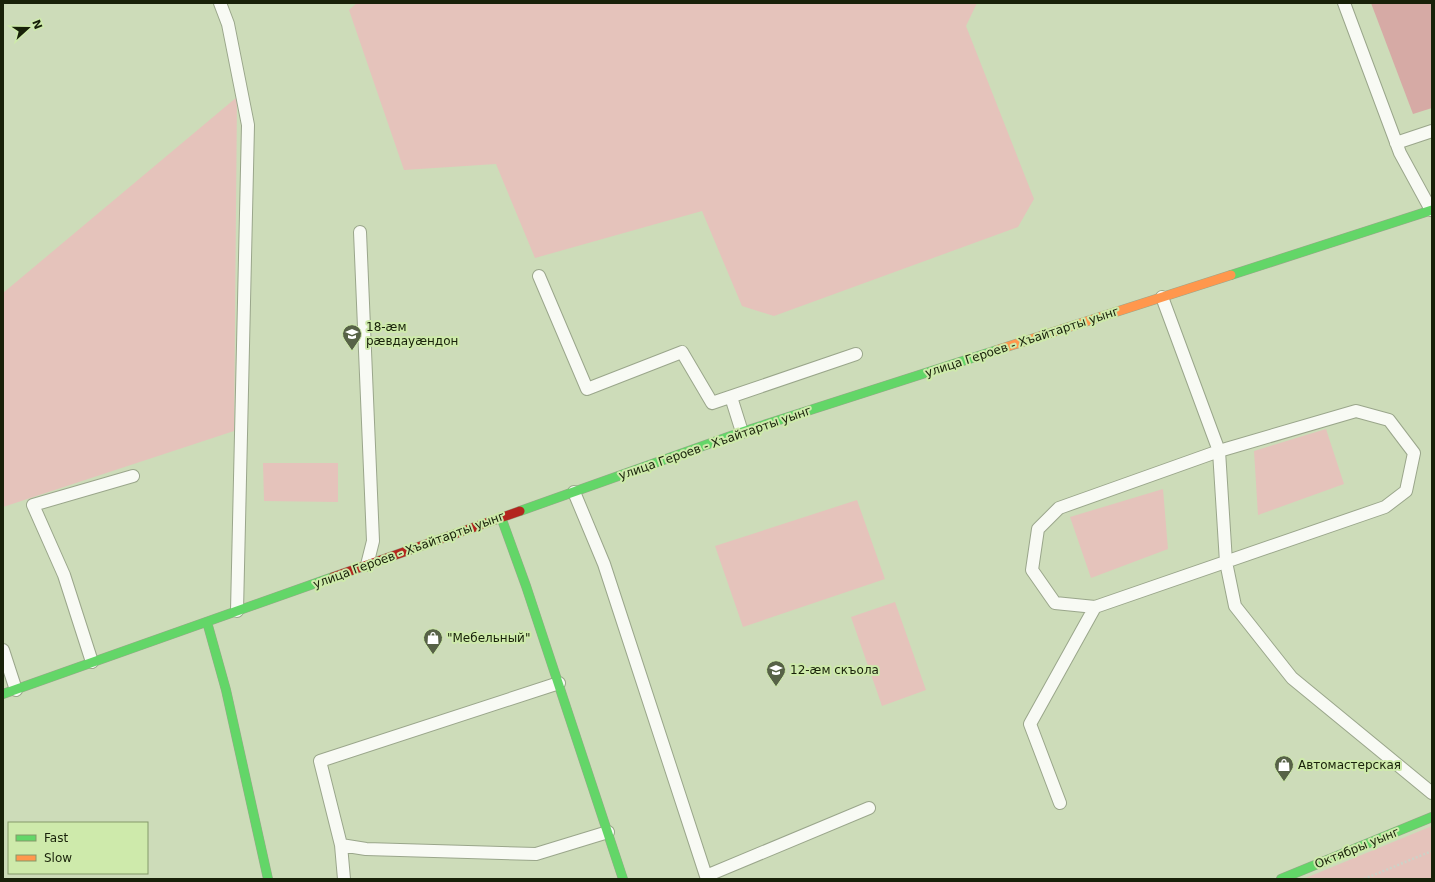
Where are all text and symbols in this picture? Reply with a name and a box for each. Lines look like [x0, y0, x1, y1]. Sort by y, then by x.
north arrow [8, 8, 48, 48]
text: N [29, 18, 45, 31]
street label: улица Героев - Хъайтарты уынг [923, 304, 1121, 380]
place label: 18-æм рӕвдауӕндон [366, 320, 458, 348]
school or university icon: 18-æм рӕвдауӕндон [341, 323, 363, 351]
street label: улица Героев - Хъайтарты уынг [617, 403, 813, 483]
street label: улица Героев - Хъайтарты уынг [311, 509, 507, 591]
shop icon: "Мебельный" [422, 627, 444, 655]
place label: "Мебельный" [447, 631, 530, 645]
school or university icon: 12-æм скъола [765, 659, 787, 687]
place label: 12-æм скъола [790, 663, 879, 677]
shop icon: Автомастерская [1273, 754, 1295, 782]
place label: Автомастерская [1298, 758, 1401, 772]
legend [8, 822, 148, 874]
street label: Октябры уынг [1313, 825, 1401, 871]
text: Fast [44, 831, 68, 845]
text: Slow [44, 851, 72, 865]

